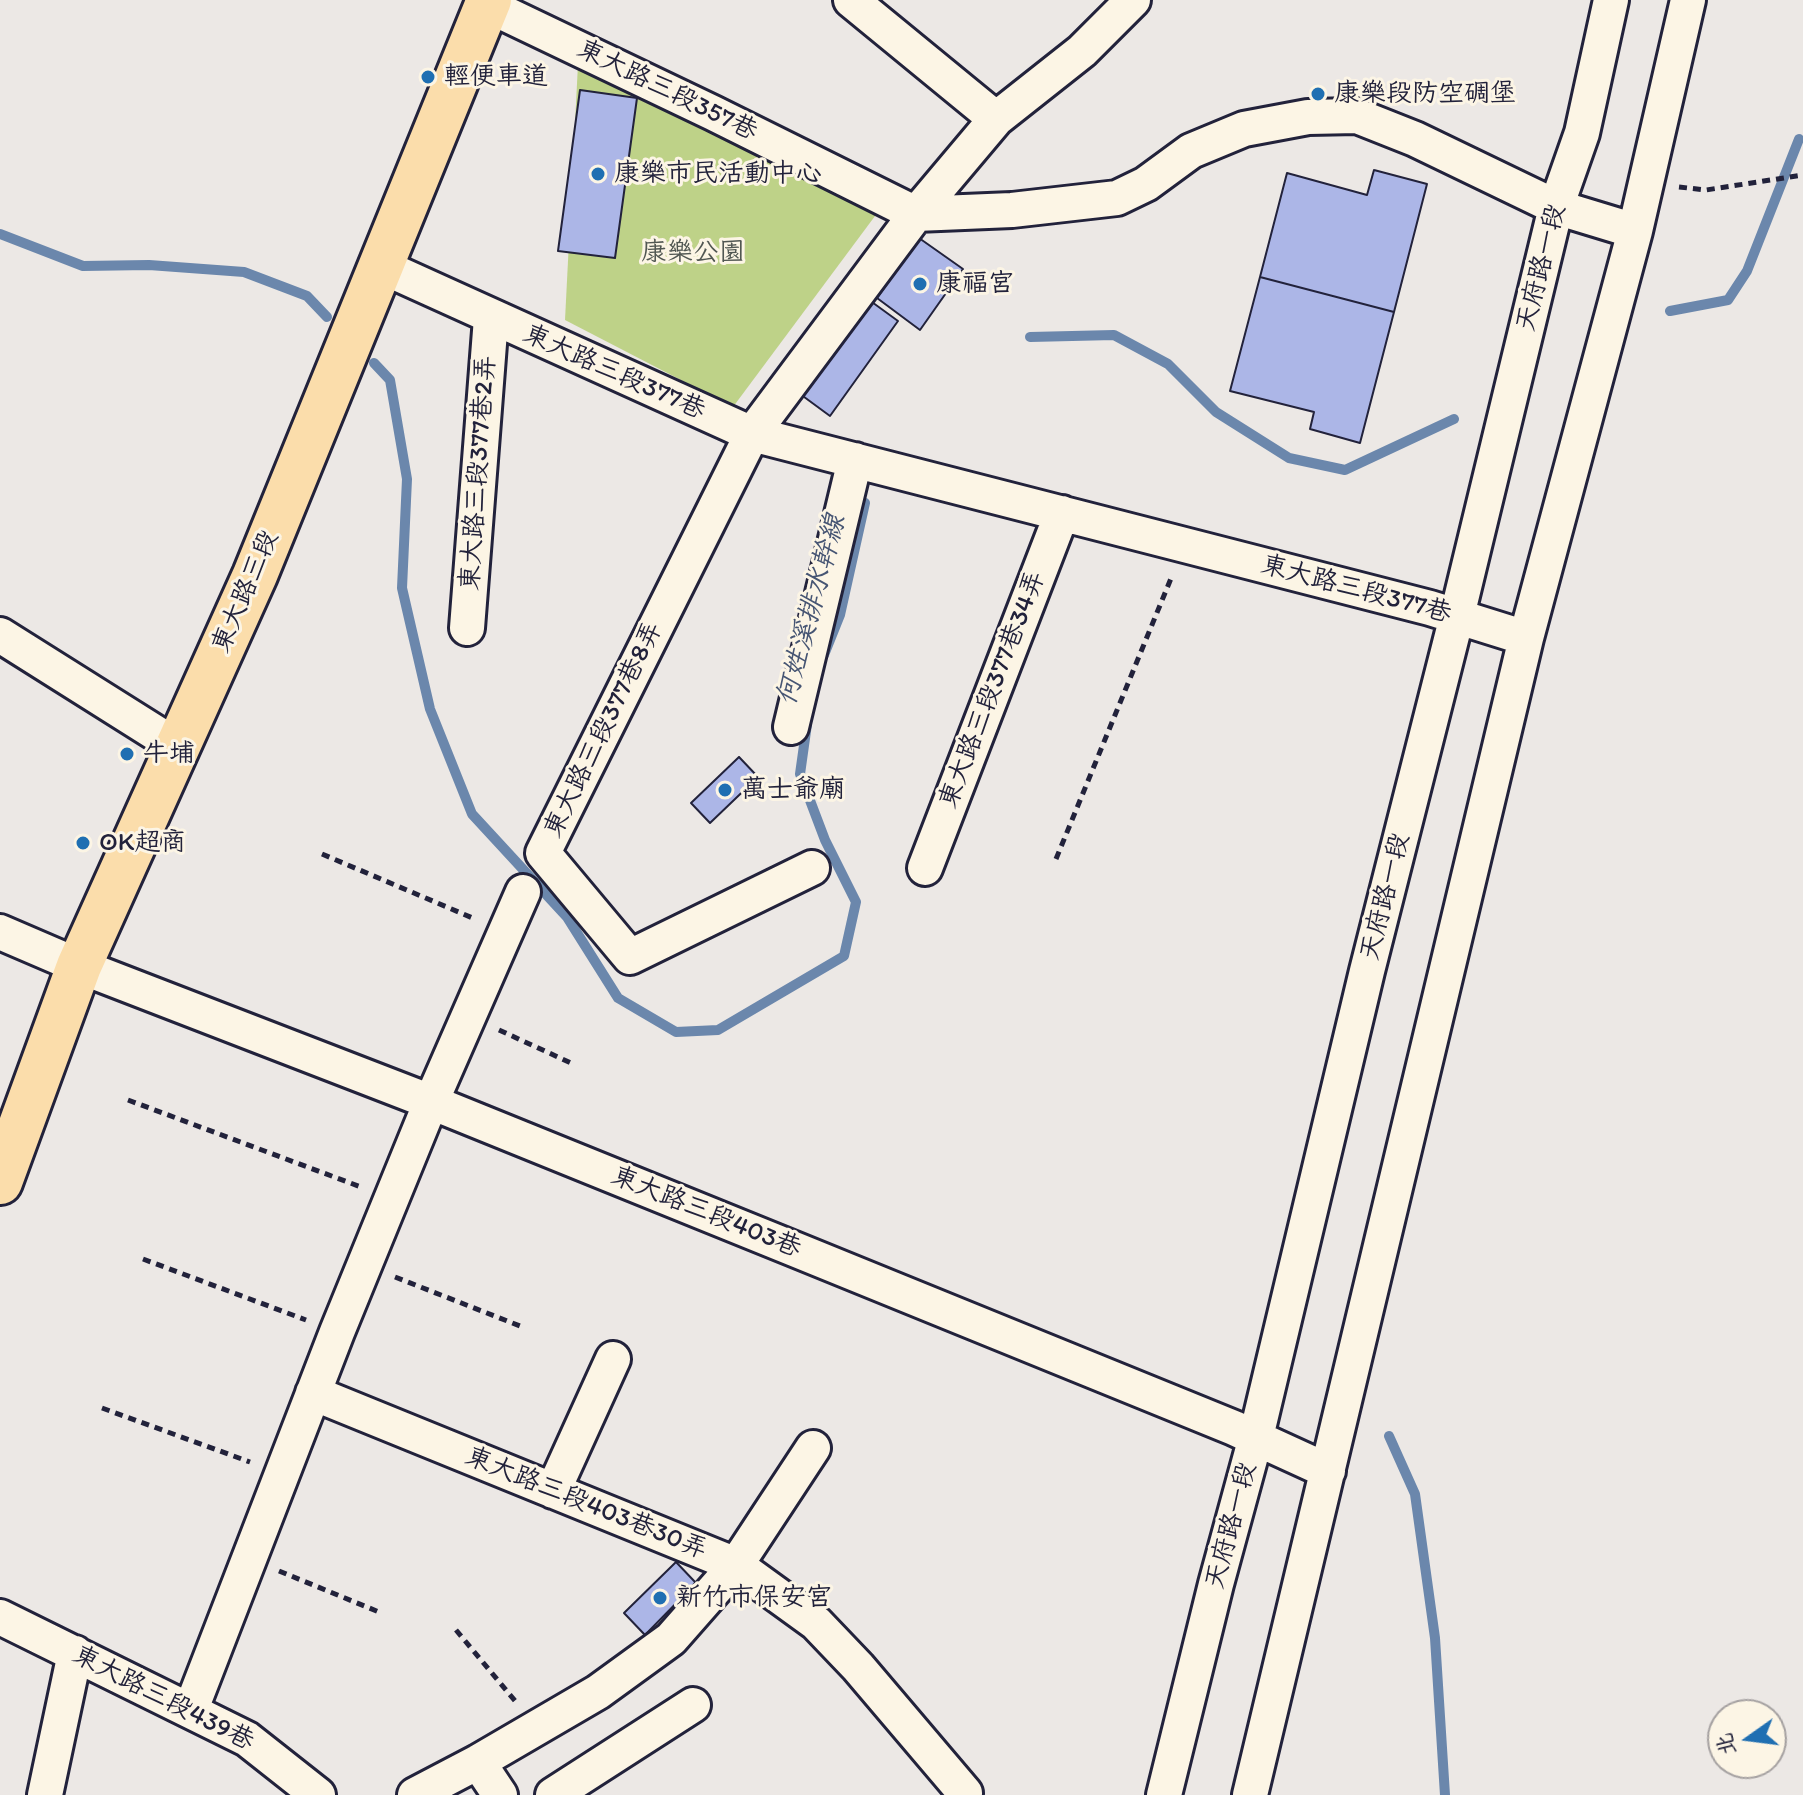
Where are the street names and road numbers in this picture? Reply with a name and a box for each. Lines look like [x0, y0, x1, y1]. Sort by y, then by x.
street label: 東大路三段357巷 [572, 34, 762, 148]
street label: 天府路一段 [1511, 201, 1573, 335]
street label: 東大路三段377巷 [518, 319, 710, 427]
street label: 東大路三段377巷2弄 [455, 354, 503, 592]
street label: 東大路三段 [206, 526, 286, 658]
street label: 東大路三段377巷 [1257, 550, 1455, 630]
street label: 東大路三段377巷34弄 [933, 567, 1053, 813]
street label: 東大路三段377巷8弄 [538, 617, 670, 843]
street label: 天府路一段 [1355, 830, 1417, 964]
street label: 東大路三段403巷 [607, 1161, 805, 1265]
street label: 東大路三段403巷30弄 [461, 1441, 711, 1567]
street label: 天府路一段 [1200, 1459, 1264, 1593]
street label: 東大路三段439巷 [67, 1640, 259, 1758]

